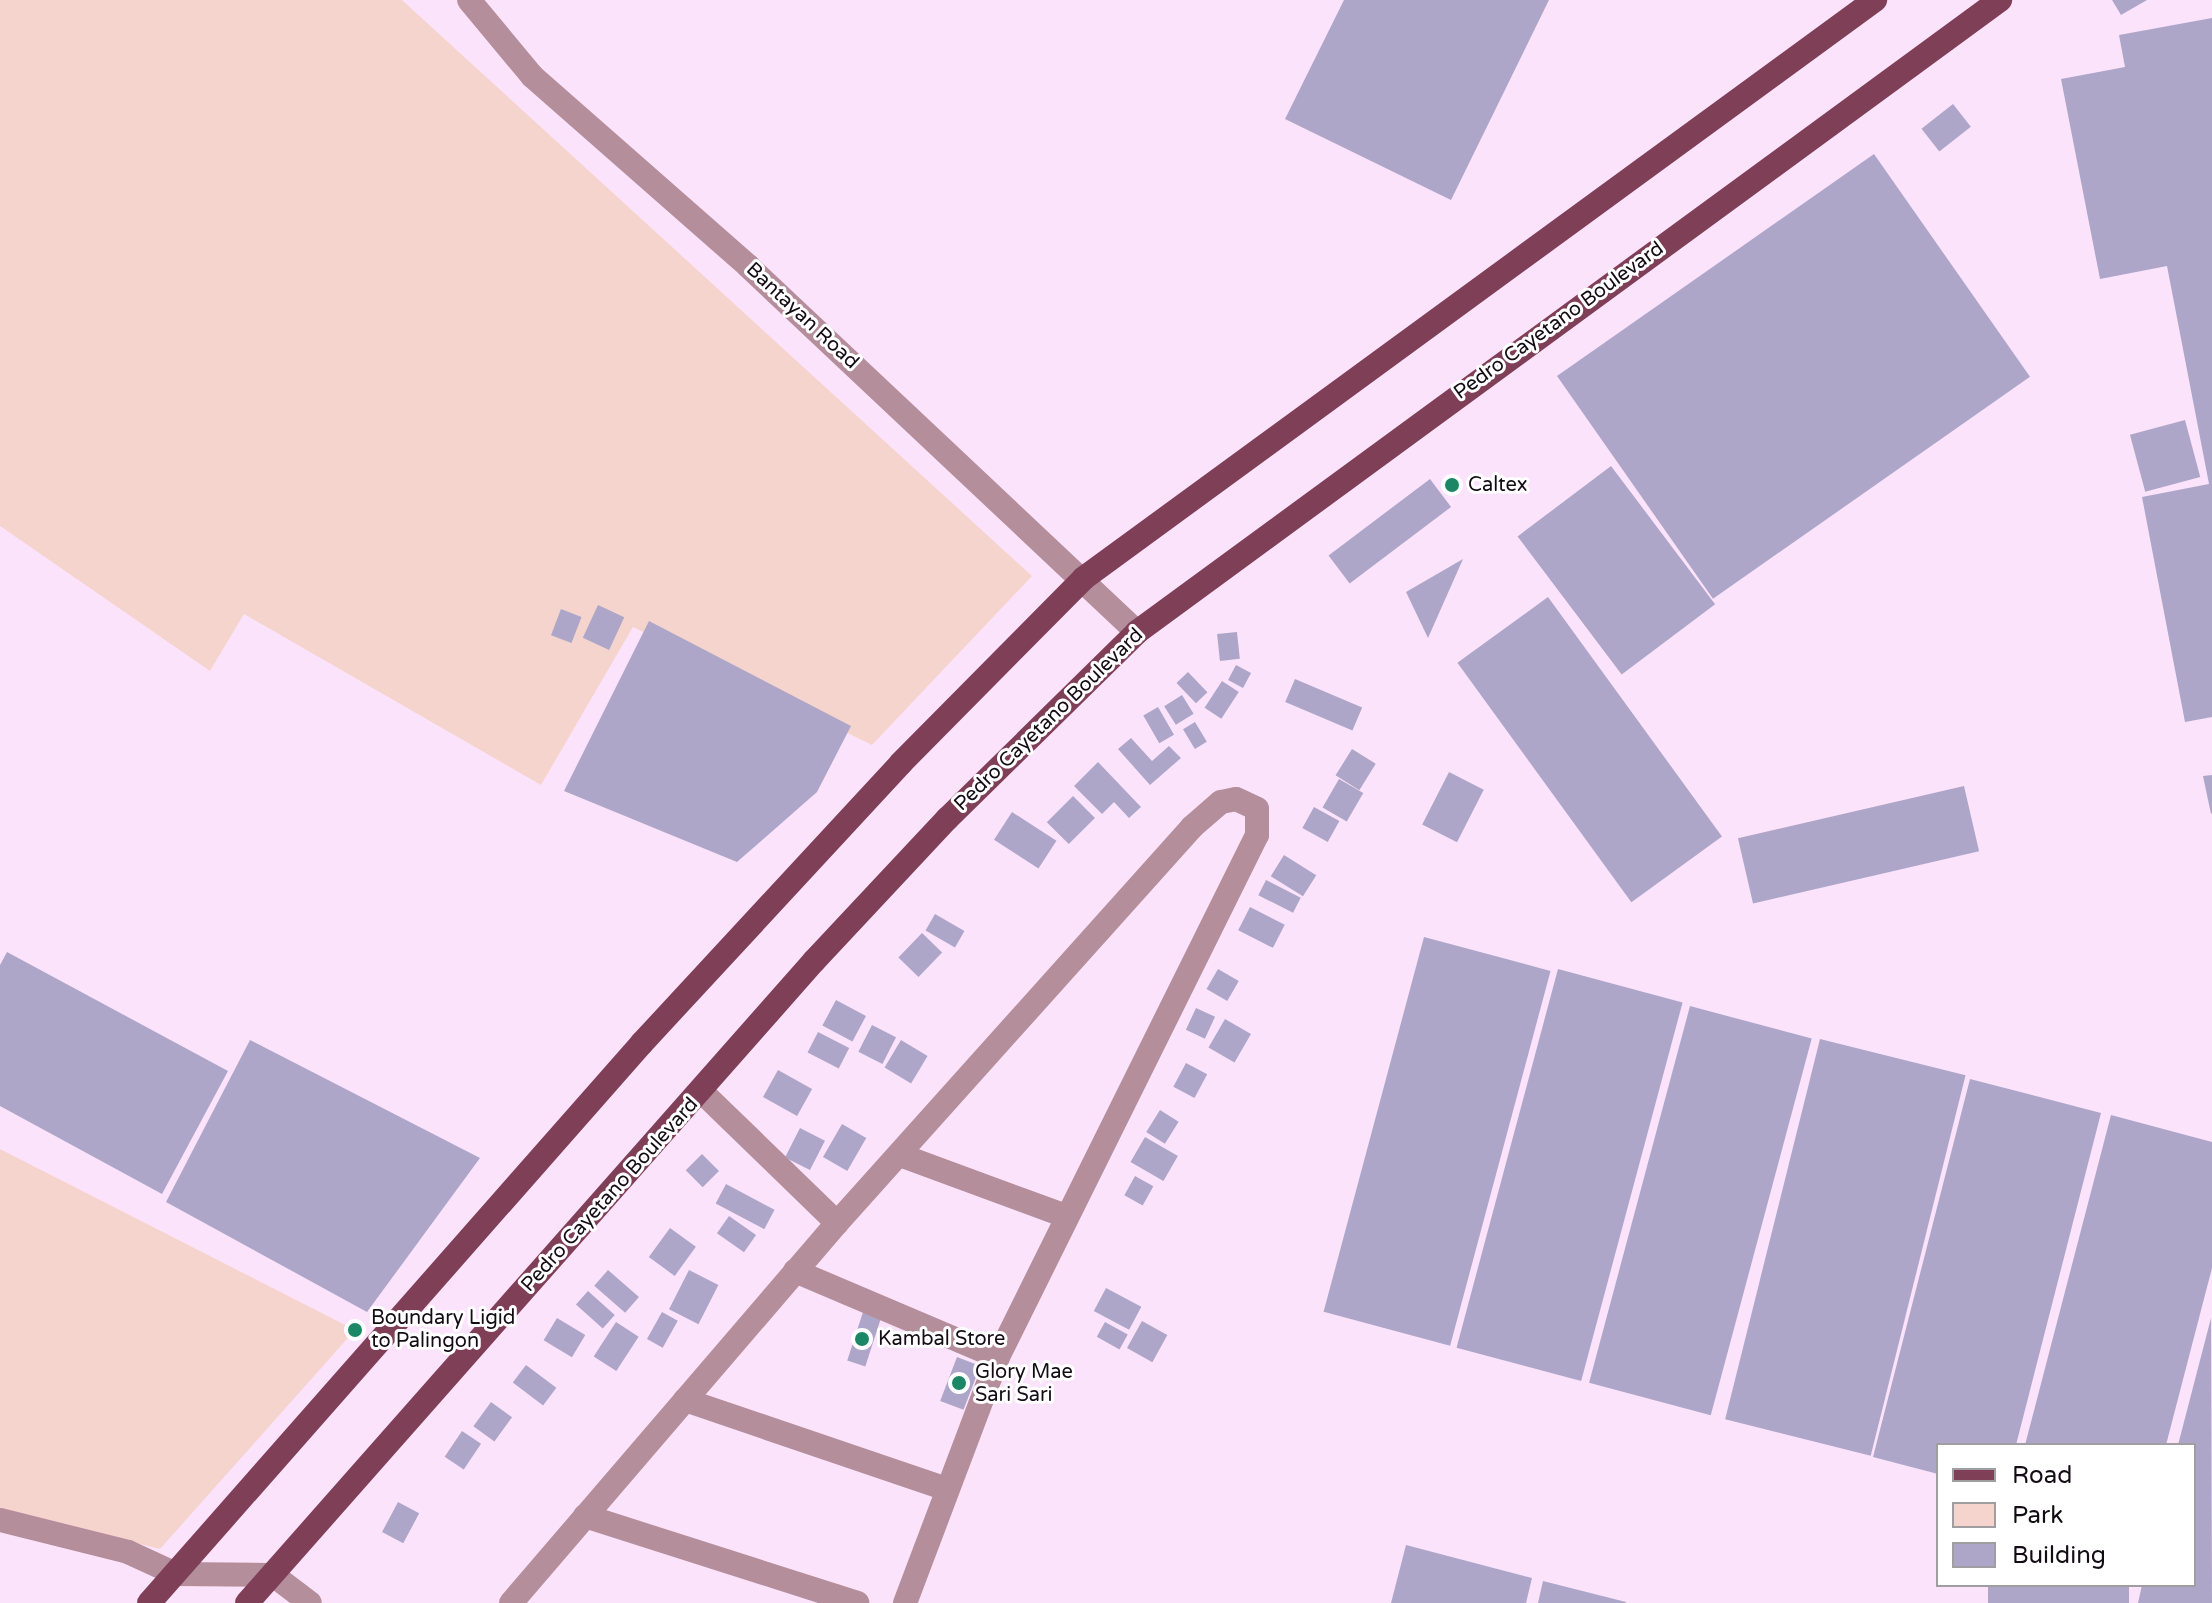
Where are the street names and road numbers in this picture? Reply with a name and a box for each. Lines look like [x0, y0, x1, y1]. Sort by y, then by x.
street label: Pedro Cayetano Boulevard [1450, 237, 1668, 405]
street label: Bantayan Road [741, 258, 863, 374]
street label: Pedro Cayetano Boulevard [950, 623, 1148, 817]
street label: Pedro Cayetano Boulevard [516, 1093, 704, 1297]

